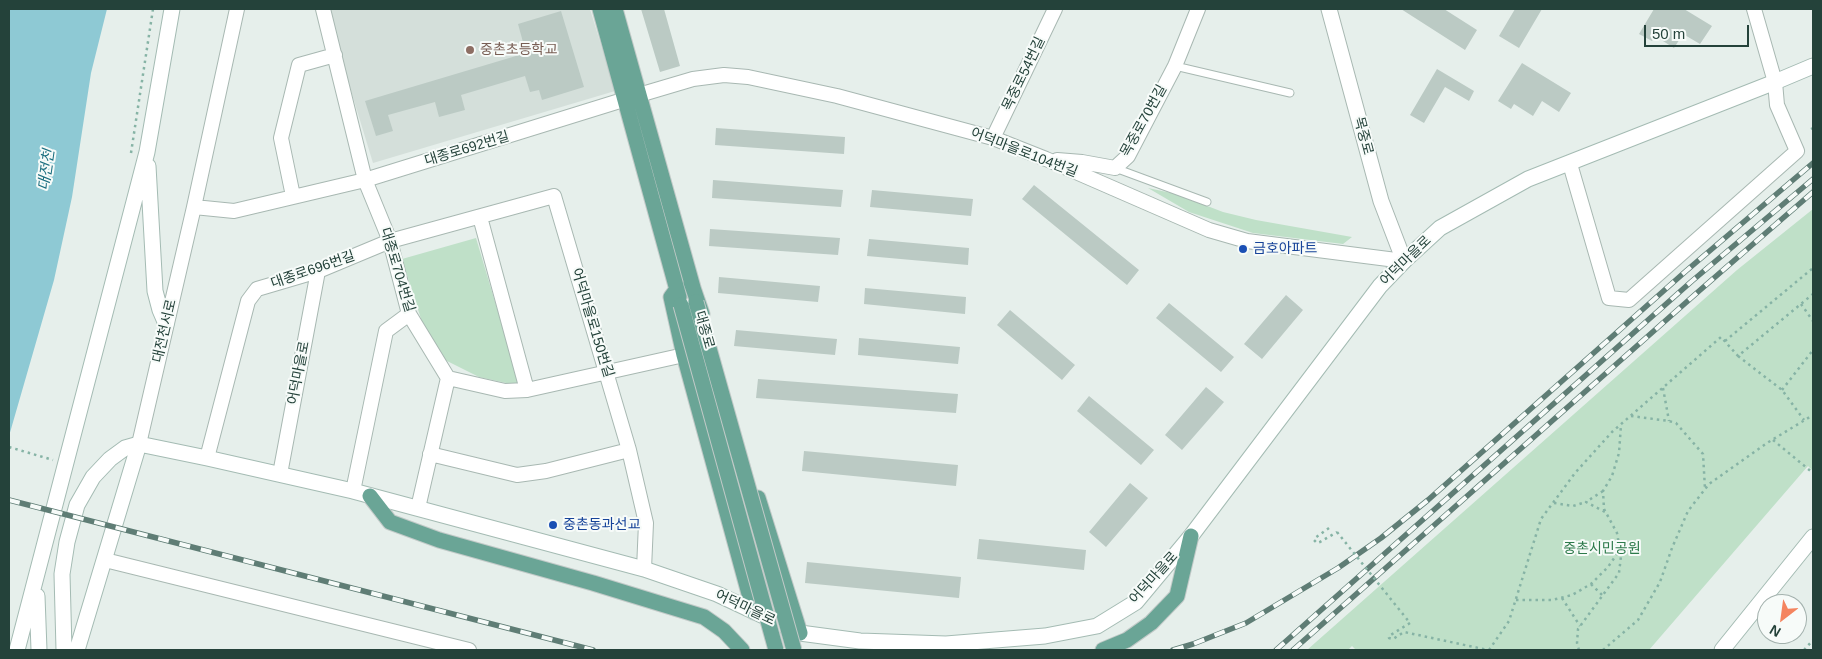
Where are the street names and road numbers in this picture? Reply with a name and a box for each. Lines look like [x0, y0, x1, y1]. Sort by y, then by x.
street label: 목중로54번길 [999, 34, 1049, 114]
street label: 목중로70번길 [1117, 82, 1171, 160]
street label: 목중로 [1350, 115, 1376, 157]
street label: 어덕마을로104번길 [968, 125, 1080, 181]
street label: 대종로692번길 [423, 128, 511, 170]
street label: 대종로704번길 [376, 226, 418, 314]
street label: 어덕마을로 [1377, 233, 1435, 289]
street label: 대종로696번길 [269, 248, 357, 292]
street label: 어덕마을로150번길 [567, 266, 617, 380]
street label: 대전천서로 [150, 298, 180, 364]
street label: 대종로 [691, 309, 717, 351]
street label: 어덕마을로 [285, 340, 313, 406]
street label: 어덕마을로 [1126, 548, 1182, 608]
street label: 어덕마을로 [712, 587, 778, 629]

